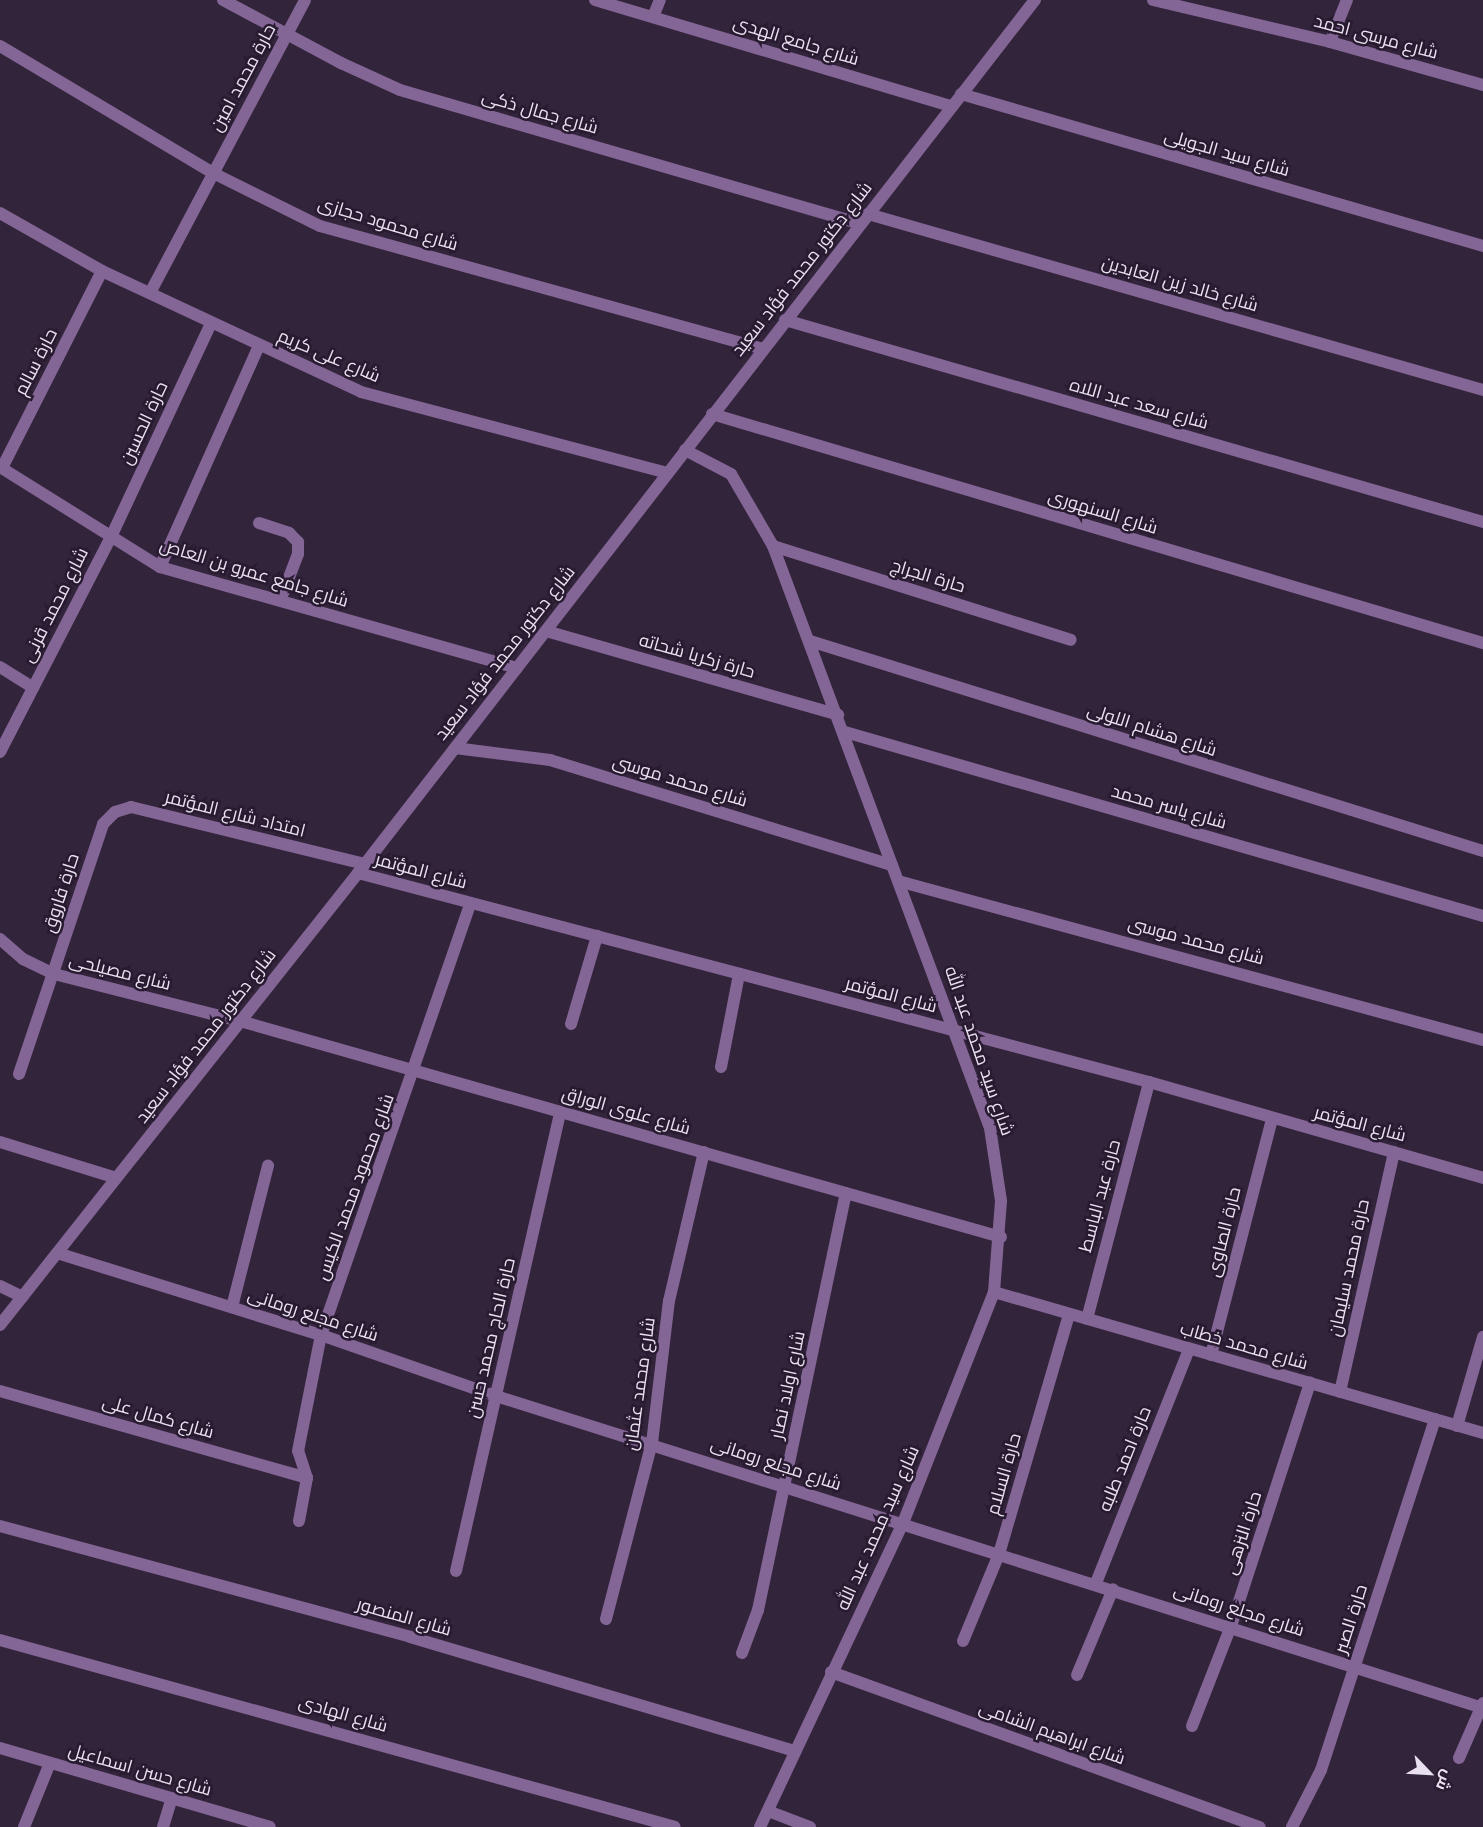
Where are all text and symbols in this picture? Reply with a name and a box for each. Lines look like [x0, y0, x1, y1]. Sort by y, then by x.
street label: شارع مرسى احمد [1312, 10, 1440, 64]
street label: شارع جامع الهدى [731, 12, 861, 70]
street label: حارة محمد امين [206, 20, 280, 136]
street label: شارع جمال ذكى [479, 85, 601, 139]
street label: شارع سيد الجويلى [1162, 125, 1292, 181]
street label: شارع دكتور محمد فؤاد سعيد [727, 178, 877, 360]
street label: شارع محمود حجازى [315, 192, 461, 256]
street label: شارع خالد زين العابدين [1099, 251, 1261, 317]
street label: حارة سالم [10, 325, 62, 399]
street label: شارع على كريم [275, 325, 383, 387]
street label: شارع سعد عبد اللاه [1067, 374, 1211, 434]
street label: حارة الحسين [115, 378, 173, 468]
street label: شارع السنهورى [1046, 485, 1160, 539]
street label: شارع جامع عمرو بن العاص [157, 534, 351, 612]
street label: شارع محمد قرنى [17, 544, 93, 666]
street label: حارة الجراج [888, 554, 968, 598]
street label: شارع دكتور محمد فؤاد سعيد [430, 562, 580, 744]
street label: حارة زكريا شحاته [637, 629, 757, 683]
street label: شارع هشام اللولى [1084, 699, 1220, 761]
street label: شارع محمد موسى [610, 750, 750, 812]
street label: شارع ياسر محمد [1109, 780, 1229, 834]
street label: امتداد شارع المؤتمر [162, 786, 308, 842]
street label: شارع المؤتمر [373, 848, 469, 894]
street label: حارة فاروق [38, 851, 84, 935]
street label: شارع محمد موسى [1126, 912, 1266, 970]
street label: شارع دكتور محمد فؤاد سعيد [131, 945, 281, 1127]
street label: شارع مصيلحى [67, 949, 173, 995]
street label: شارع سيد محمد عبد الله [940, 963, 1018, 1139]
street label: شارع المؤتمر [843, 972, 939, 1018]
street label: شارع علوى الوراق [559, 1082, 693, 1140]
street label: شارع محمود محمد الكيس [311, 1091, 399, 1283]
street label: شارع المؤتمر [1312, 1101, 1408, 1147]
street label: حارة عبد الباسط [1075, 1137, 1125, 1255]
street label: حارة الصاوى [1202, 1185, 1246, 1279]
street label: حارة محمد سليمان [1324, 1197, 1374, 1339]
street label: حارة الحاج محمد حسن [462, 1256, 520, 1420]
street label: شارع مجلع رومانى [245, 1284, 381, 1346]
street label: شارع محمد عثمان [620, 1316, 660, 1452]
street label: شارع محمد خطاب [1178, 1317, 1310, 1375]
street label: شارع اولاد نصار [766, 1329, 810, 1441]
street label: شارع كمال على [100, 1391, 216, 1443]
street label: حارة احمد طلبه [1094, 1403, 1156, 1515]
street label: حارة السلام [982, 1431, 1026, 1517]
street label: شارع مجلع رومانى [708, 1433, 844, 1495]
street label: شارع سيد محمد عبد الله [832, 1442, 924, 1614]
street label: حارة النزهى [1219, 1489, 1267, 1577]
street label: شارع مجلع رومانى [1171, 1579, 1307, 1641]
street label: حارة الصبر [1330, 1582, 1372, 1656]
street label: شارع المنصور [354, 1593, 454, 1641]
street label: شارع الهادى [296, 1691, 390, 1737]
street label: شارع ابراهيم الشامى [976, 1696, 1128, 1770]
street label: شارع حسن اسماعيل [66, 1739, 214, 1801]
north arrow [1399, 1743, 1459, 1803]
text: ش [1432, 1767, 1459, 1794]

